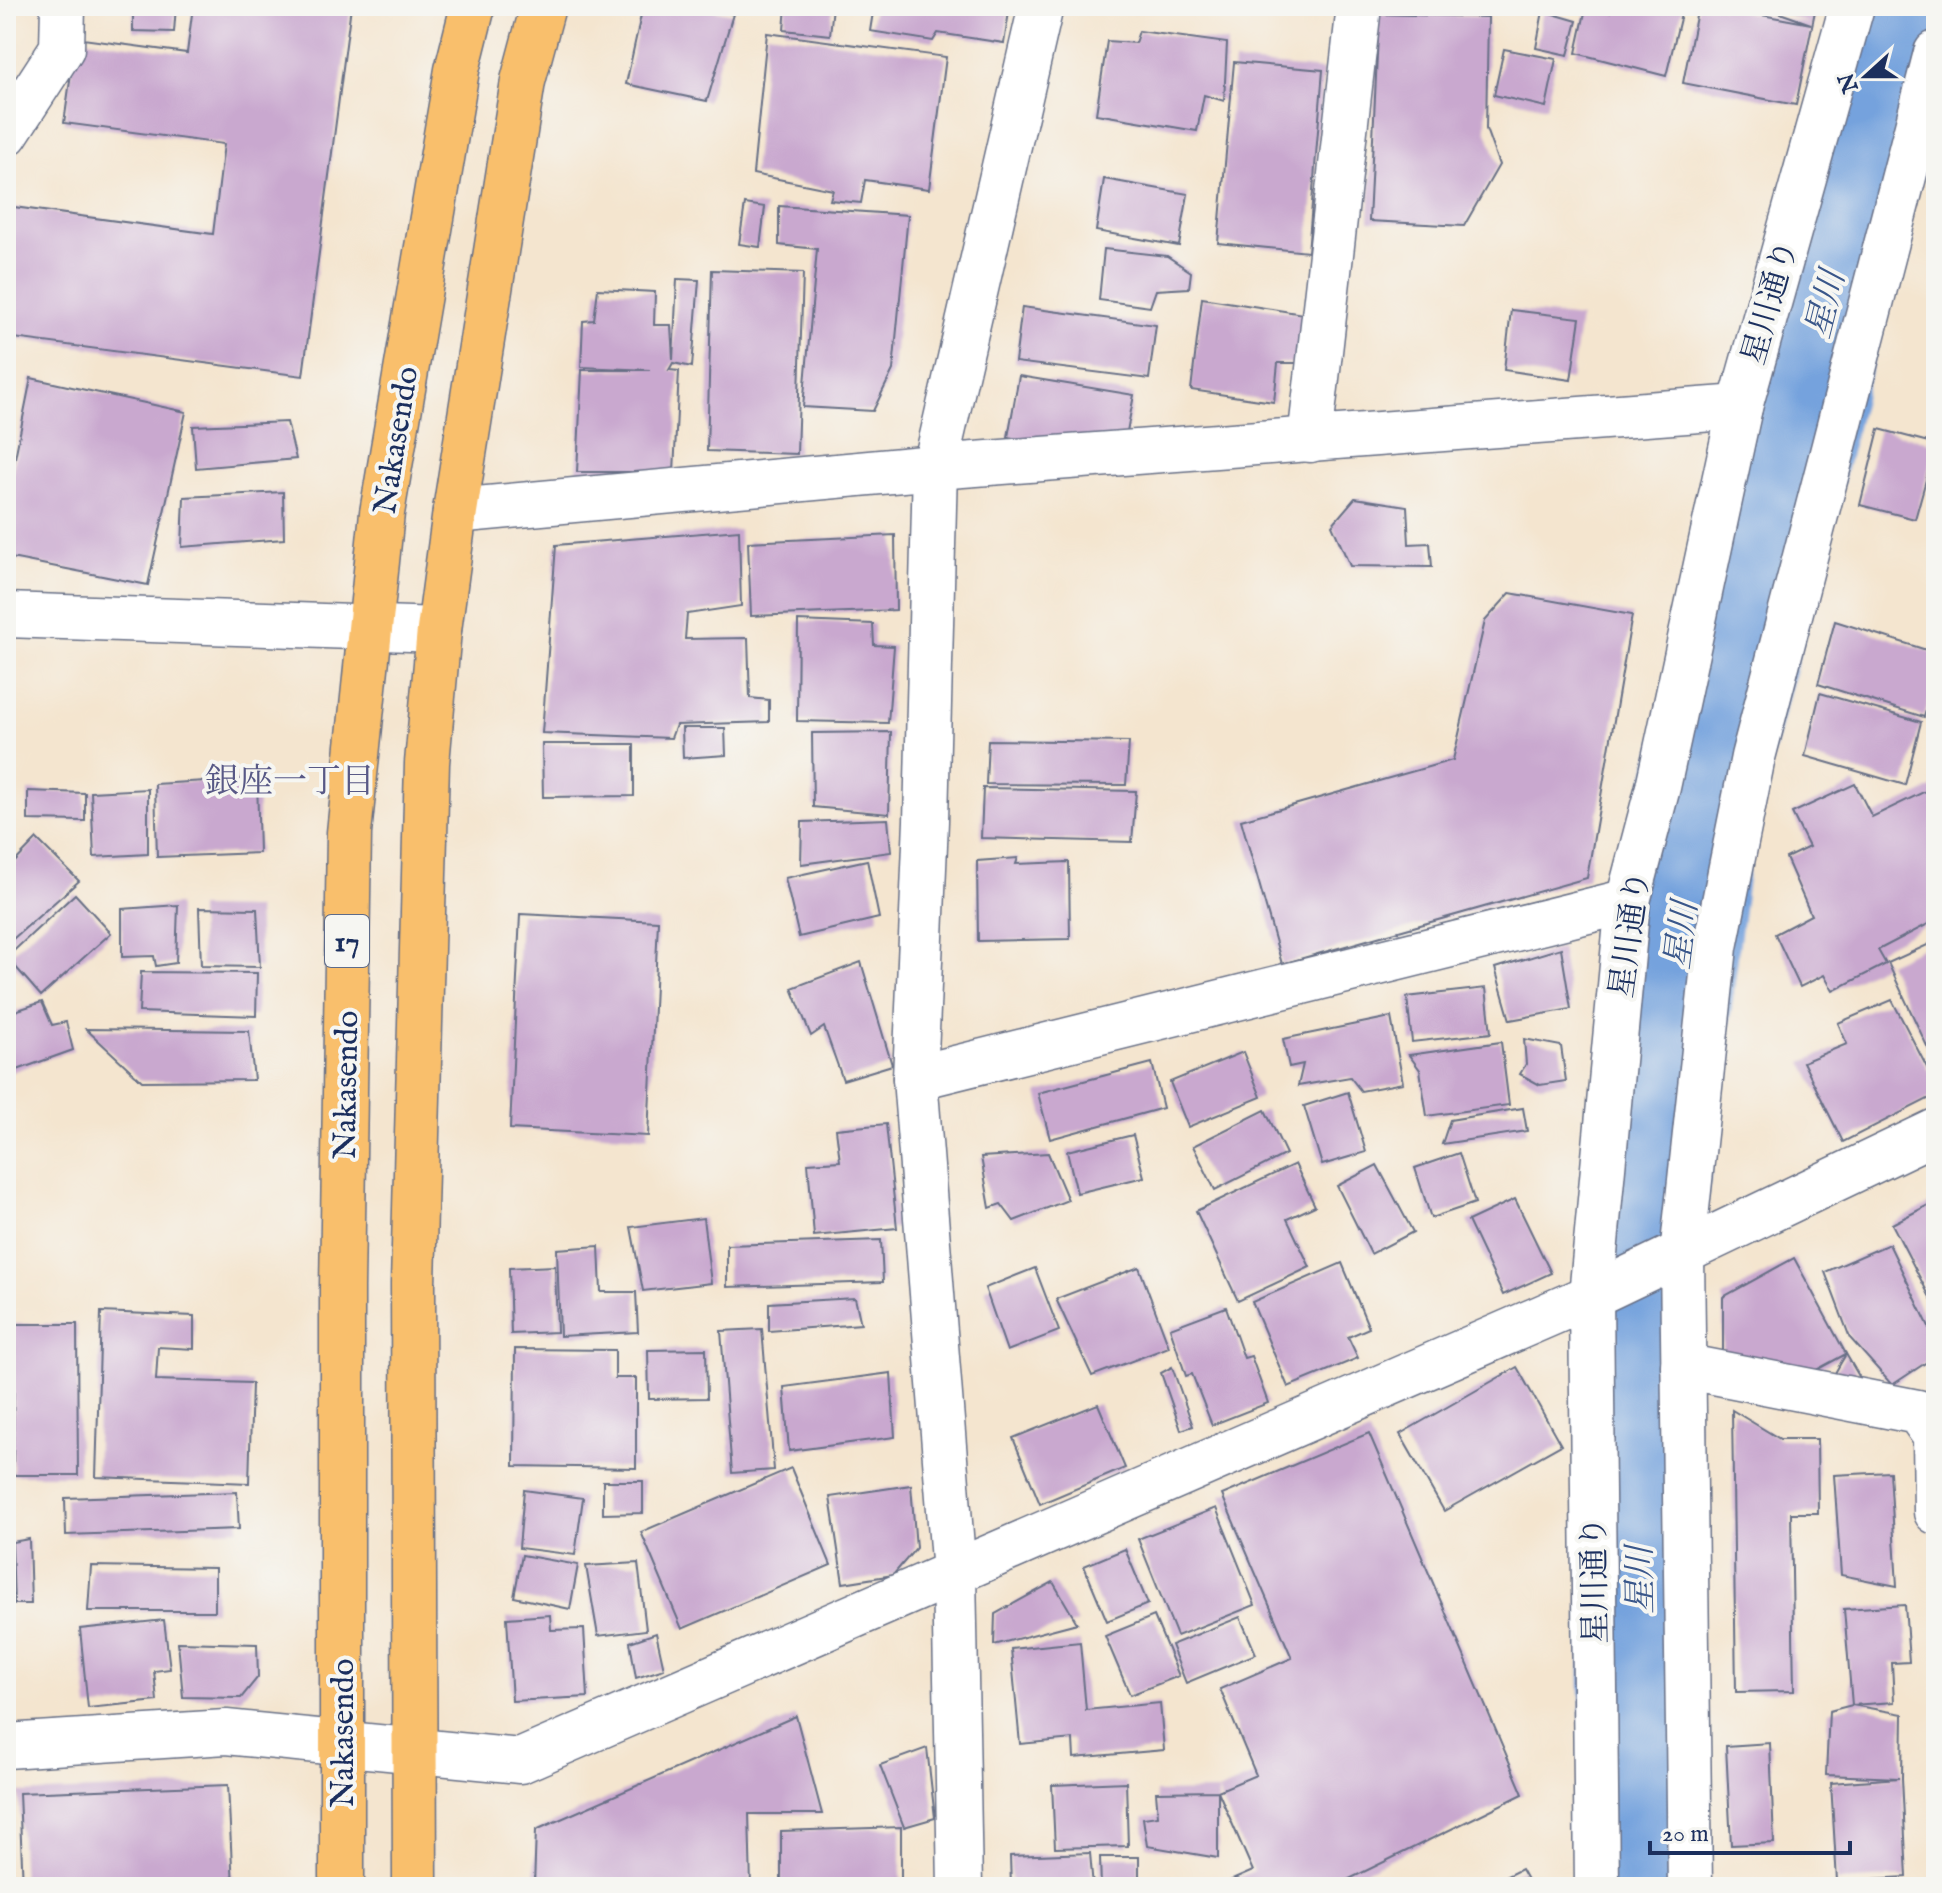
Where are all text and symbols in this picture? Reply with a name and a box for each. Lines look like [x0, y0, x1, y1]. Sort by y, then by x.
north arrow [1826, 36, 1906, 116]
text: N [1833, 69, 1866, 97]
street label: 星川通り [1734, 236, 1809, 370]
water label: 星川 [1797, 263, 1856, 343]
street label: Nakasendo [366, 364, 429, 517]
district label: 銀座一丁目 [205, 761, 375, 804]
street label: 星川通り [1602, 868, 1661, 1001]
water label: 星川 [1657, 895, 1708, 972]
road number: 17 [325, 915, 369, 967]
street label: Nakasendo [326, 1010, 369, 1160]
street label: 星川通り [1575, 1516, 1618, 1644]
water label: 星川 [1619, 1542, 1664, 1614]
street label: Nakasendo [324, 1659, 365, 1807]
scale bar [1650, 1805, 1850, 1855]
text: 20 m [1662, 1819, 1709, 1850]

